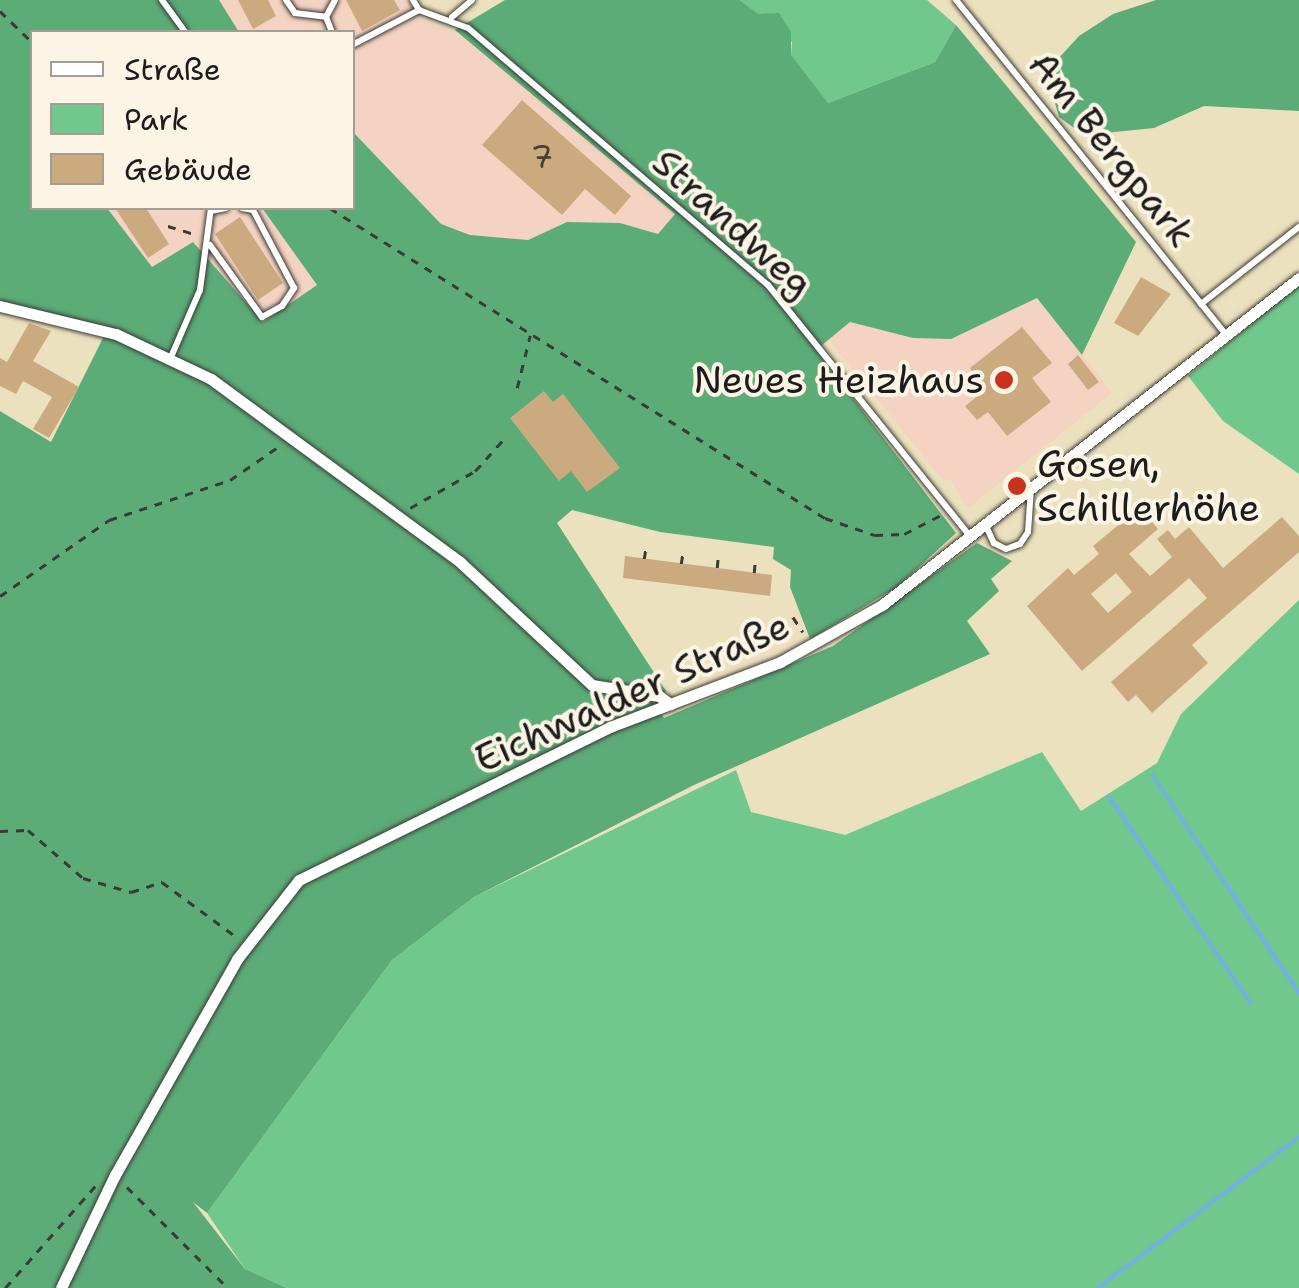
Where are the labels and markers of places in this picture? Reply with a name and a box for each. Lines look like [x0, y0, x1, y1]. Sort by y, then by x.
place label: Neues Heizhaus [693, 357, 984, 403]
marker: Neues Heizhaus [993, 369, 1015, 391]
place label: Gosen, Schillerhöhe [1037, 441, 1260, 530]
marker: Gosen, Schillerhöhe [1006, 475, 1028, 497]

